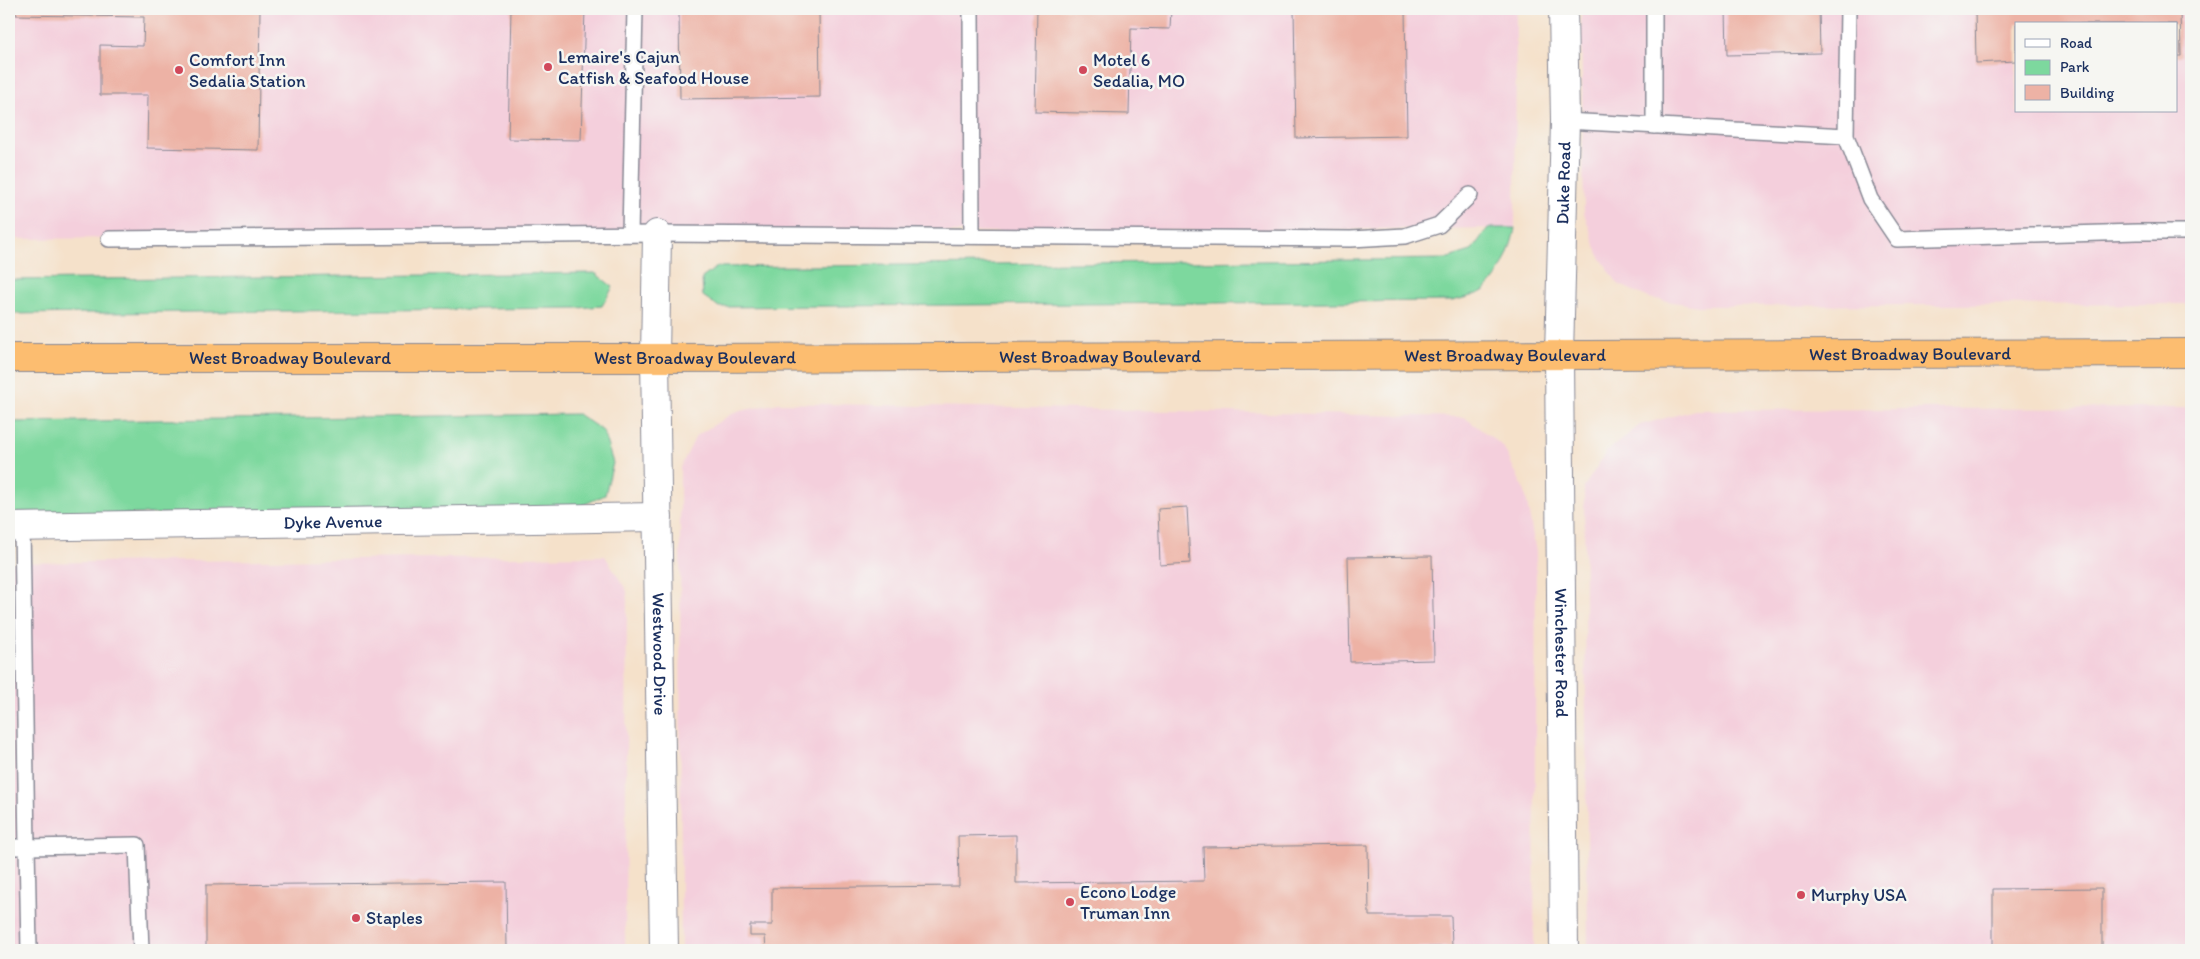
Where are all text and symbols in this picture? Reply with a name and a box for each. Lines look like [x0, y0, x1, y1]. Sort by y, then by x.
legend [2015, 22, 2178, 112]
text: Road [2060, 34, 2093, 52]
place label: Lemaire's Cajun Catfish & Seafood House [558, 46, 749, 89]
place label: Comfort Inn Sedalia Station [189, 49, 306, 92]
place label: Motel 6 Sedalia, MO [1093, 49, 1185, 92]
text: Park [2060, 58, 2090, 76]
marker: Lemaire's Cajun Catfish & Seafood House [542, 61, 554, 73]
marker: Comfort Inn Sedalia Station [173, 64, 185, 76]
marker: Motel 6 Sedalia, MO [1077, 64, 1089, 76]
text: Building [2060, 84, 2114, 102]
street label: Duke Road [1551, 141, 1575, 225]
street label: West Broadway Boulevard [1809, 343, 2011, 365]
street label: West Broadway Boulevard [1404, 344, 1606, 367]
street label: West Broadway Boulevard [999, 345, 1201, 368]
street label: West Broadway Boulevard [189, 347, 391, 369]
street label: West Broadway Boulevard [594, 347, 796, 369]
street label: Dyke Avenue [283, 510, 383, 534]
street label: Winchester Road [1550, 588, 1573, 718]
street label: Westwood Drive [648, 592, 671, 716]
place label: Econo Lodge Truman Inn [1080, 881, 1176, 924]
place label: Murphy USA [1811, 884, 1907, 906]
marker: Murphy USA [1795, 889, 1807, 901]
marker: Econo Lodge Truman Inn [1064, 896, 1076, 908]
place label: Staples [366, 907, 423, 929]
marker: Staples [350, 912, 362, 924]

